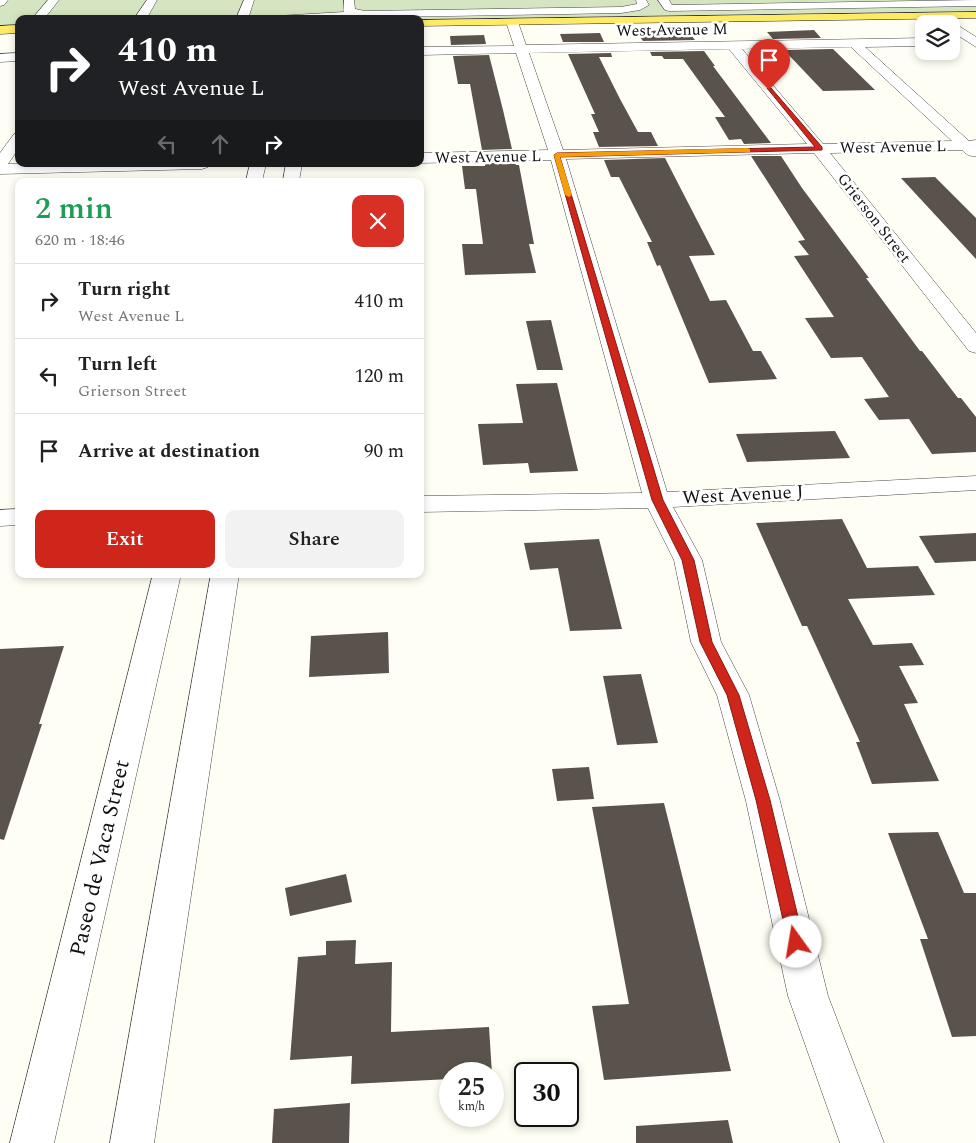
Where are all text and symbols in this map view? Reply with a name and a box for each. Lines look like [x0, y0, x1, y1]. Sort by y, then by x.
map controls [915, 15, 960, 60]
button: layers [915, 15, 960, 60]
street label: West Avenue M [616, 17, 728, 43]
text: 410 m [118, 24, 217, 77]
icon: right [35, 35, 100, 100]
pin [748, 39, 790, 90]
icon: arrive [755, 46, 783, 74]
text: West Avenue L [118, 72, 264, 105]
icon: left [153, 130, 181, 158]
icon: ahead [206, 130, 234, 158]
icon: right [259, 130, 287, 158]
street label: West Avenue L [840, 134, 946, 160]
street label: West Avenue L [435, 144, 541, 170]
street label: Grierson Street [831, 168, 917, 268]
text: 2 min [35, 186, 113, 232]
button: close [352, 195, 404, 247]
text: 620 m · 18:46 [35, 228, 125, 252]
text: Turn right [78, 275, 171, 304]
icon: right [35, 287, 63, 315]
text: 410 m [354, 287, 404, 316]
text: West Avenue L [78, 304, 184, 328]
text: Turn left [78, 350, 157, 379]
icon: left [35, 362, 63, 390]
text: 120 m [354, 362, 404, 391]
text: Grierson Street [78, 379, 187, 403]
icon: arrive [35, 437, 63, 465]
text: Arrive at destination [78, 437, 260, 466]
text: 90 m [364, 437, 404, 466]
street label: West Avenue J [681, 477, 805, 513]
button: Exit [35, 510, 215, 568]
button: Share [225, 510, 404, 568]
street label: Paseo de Vaca Street [61, 756, 139, 960]
position arrow [769, 915, 821, 967]
speed limit sign: 30 [514, 1062, 579, 1127]
text: 25 [457, 1069, 486, 1107]
text: km/h [458, 1097, 485, 1116]

